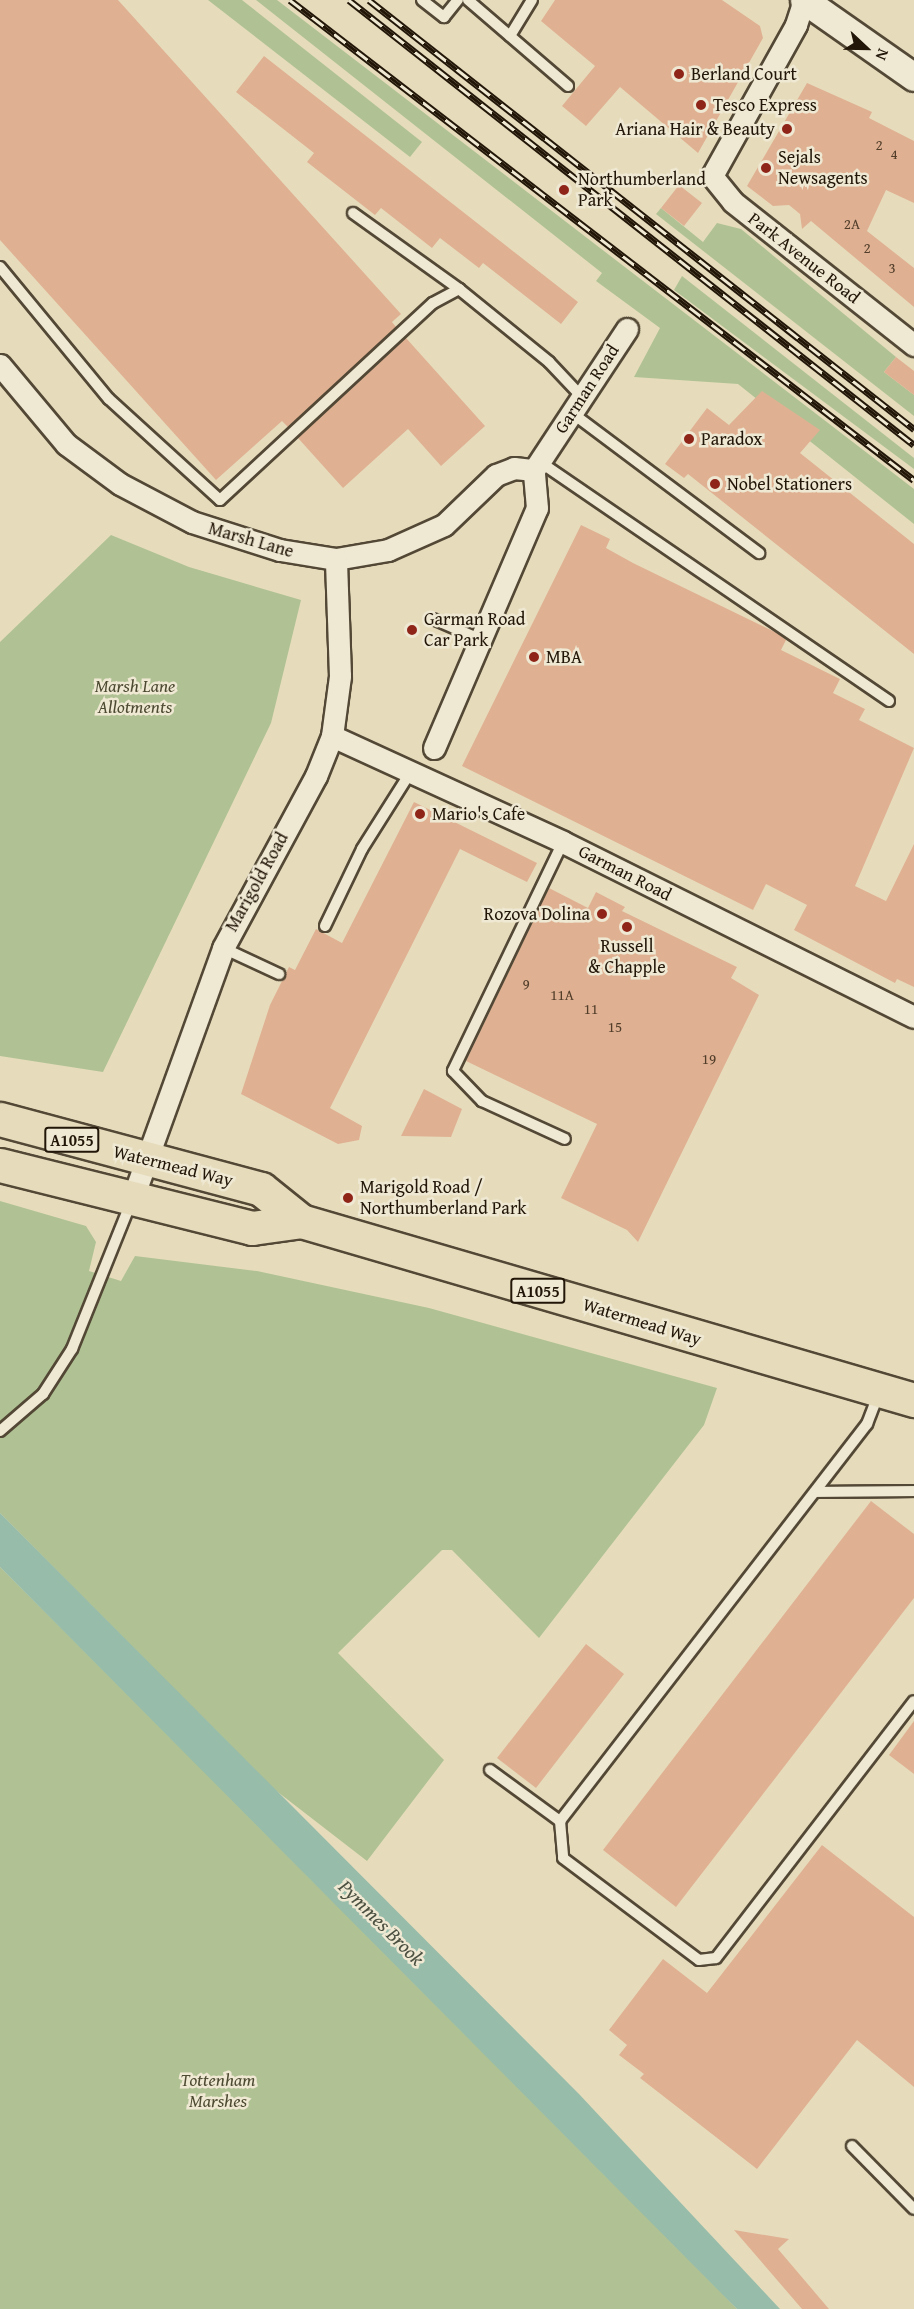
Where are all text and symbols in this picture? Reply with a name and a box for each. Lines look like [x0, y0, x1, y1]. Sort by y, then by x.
north arrow [836, 18, 896, 78]
text: N [870, 45, 896, 64]
place label: Berland Court [691, 63, 797, 85]
marker: Berland Court [672, 67, 686, 81]
place label: Tesco Express [713, 94, 817, 116]
marker: Tesco Express [694, 98, 708, 112]
place label: Ariana Hair & Beauty [615, 118, 775, 140]
marker: Ariana Hair & Beauty [780, 122, 794, 136]
house number: 2 [875, 136, 883, 154]
house number: 4 [890, 145, 898, 163]
place label: Sejals Newsagents [778, 147, 868, 190]
marker: Sejals Newsagents [759, 161, 773, 175]
place label: Northumberland Park [578, 169, 706, 212]
marker: Northumberland Park [555, 181, 573, 199]
street label: Park Avenue Road [744, 208, 864, 308]
house number: 2A [844, 215, 860, 233]
house number: 2 [863, 239, 871, 257]
house number: 3 [888, 259, 896, 277]
street label: Garman Road [550, 341, 624, 437]
place label: Paradox [701, 428, 763, 450]
marker: Paradox [682, 432, 696, 446]
place label: Nobel Stationers [727, 473, 852, 495]
marker: Nobel Stationers [708, 477, 722, 491]
street label: Marsh Lane [206, 518, 296, 562]
place label: Garman Road Car Park [424, 609, 525, 652]
marker: Garman Road Car Park [405, 623, 419, 637]
place label: MBA [546, 646, 582, 668]
marker: MBA [527, 650, 541, 664]
park label: Marsh Lane Allotments [95, 676, 175, 718]
place label: Mario's Cafe [432, 803, 525, 825]
marker: Mario's Cafe [413, 807, 427, 821]
street label: Marigold Road [221, 829, 293, 935]
street label: Garman Road [575, 840, 675, 906]
place label: Rozova Dolina [484, 903, 590, 925]
marker: Rozova Dolina [595, 907, 609, 921]
marker: Russell & Chapple [620, 920, 634, 934]
place label: Russell & Chapple [588, 936, 666, 978]
house number: 9 [522, 975, 530, 993]
house number: 11A [550, 986, 574, 1004]
house number: 11 [584, 1000, 598, 1018]
house number: 15 [608, 1018, 622, 1036]
house number: 19 [702, 1050, 716, 1068]
road number: A1055 [44, 1127, 100, 1153]
street label: Watermead Way [111, 1141, 235, 1191]
place label: Marigold Road / Northumberland Park [360, 1177, 526, 1220]
marker: Marigold Road / Northumberland Park [341, 1191, 355, 1205]
road number: A1055 [510, 1278, 566, 1304]
street label: Watermead Way [580, 1294, 704, 1350]
water label: Pymmes Brook [334, 1874, 430, 1970]
park label: Tottenham Marshes [181, 2070, 255, 2112]

